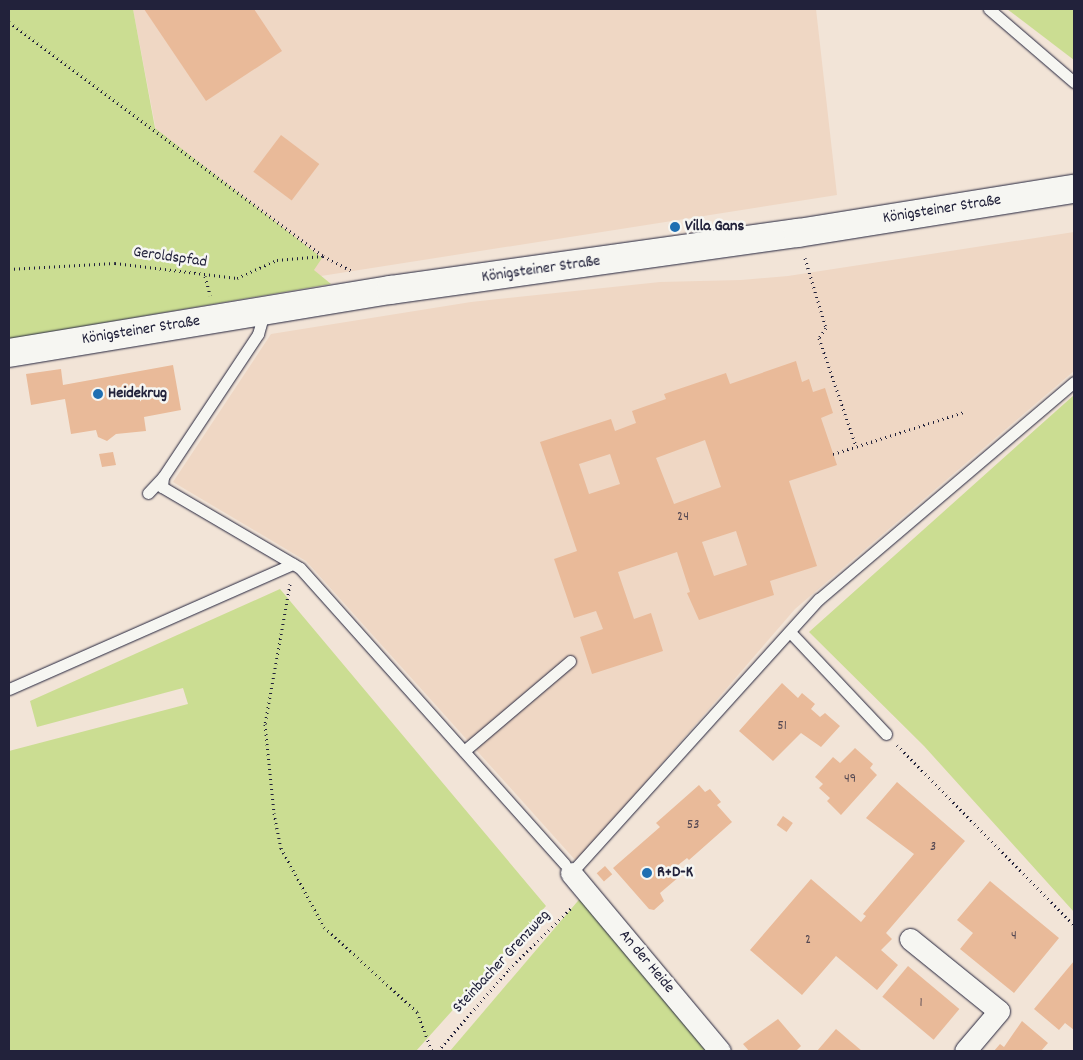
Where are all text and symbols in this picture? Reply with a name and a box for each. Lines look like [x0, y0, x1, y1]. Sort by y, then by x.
street label: Königsteiner Straße [881, 191, 1003, 229]
place label: Villa Gans [685, 217, 744, 237]
marker: Villa Gans [669, 221, 681, 233]
street label: Geroldspfad [132, 243, 208, 273]
street label: Königsteiner Straße [480, 252, 602, 288]
street label: Königsteiner Straße [80, 312, 202, 350]
place label: Heidekrug [108, 384, 167, 404]
marker: Heidekrug [92, 388, 104, 400]
house number: 24 [677, 509, 689, 525]
house number: 51 [777, 718, 787, 734]
house number: 49 [844, 771, 856, 787]
house number: 53 [687, 817, 699, 833]
house number: 3 [930, 839, 936, 855]
place label: R+D-K [657, 863, 693, 883]
marker: R+D-K [641, 867, 653, 879]
street label: Steinbacher Grenzweg [449, 906, 555, 1018]
street label: An der Heide [614, 926, 678, 998]
house number: 4 [1011, 928, 1017, 944]
house number: 2 [805, 932, 811, 948]
house number: 1 [919, 995, 923, 1011]

